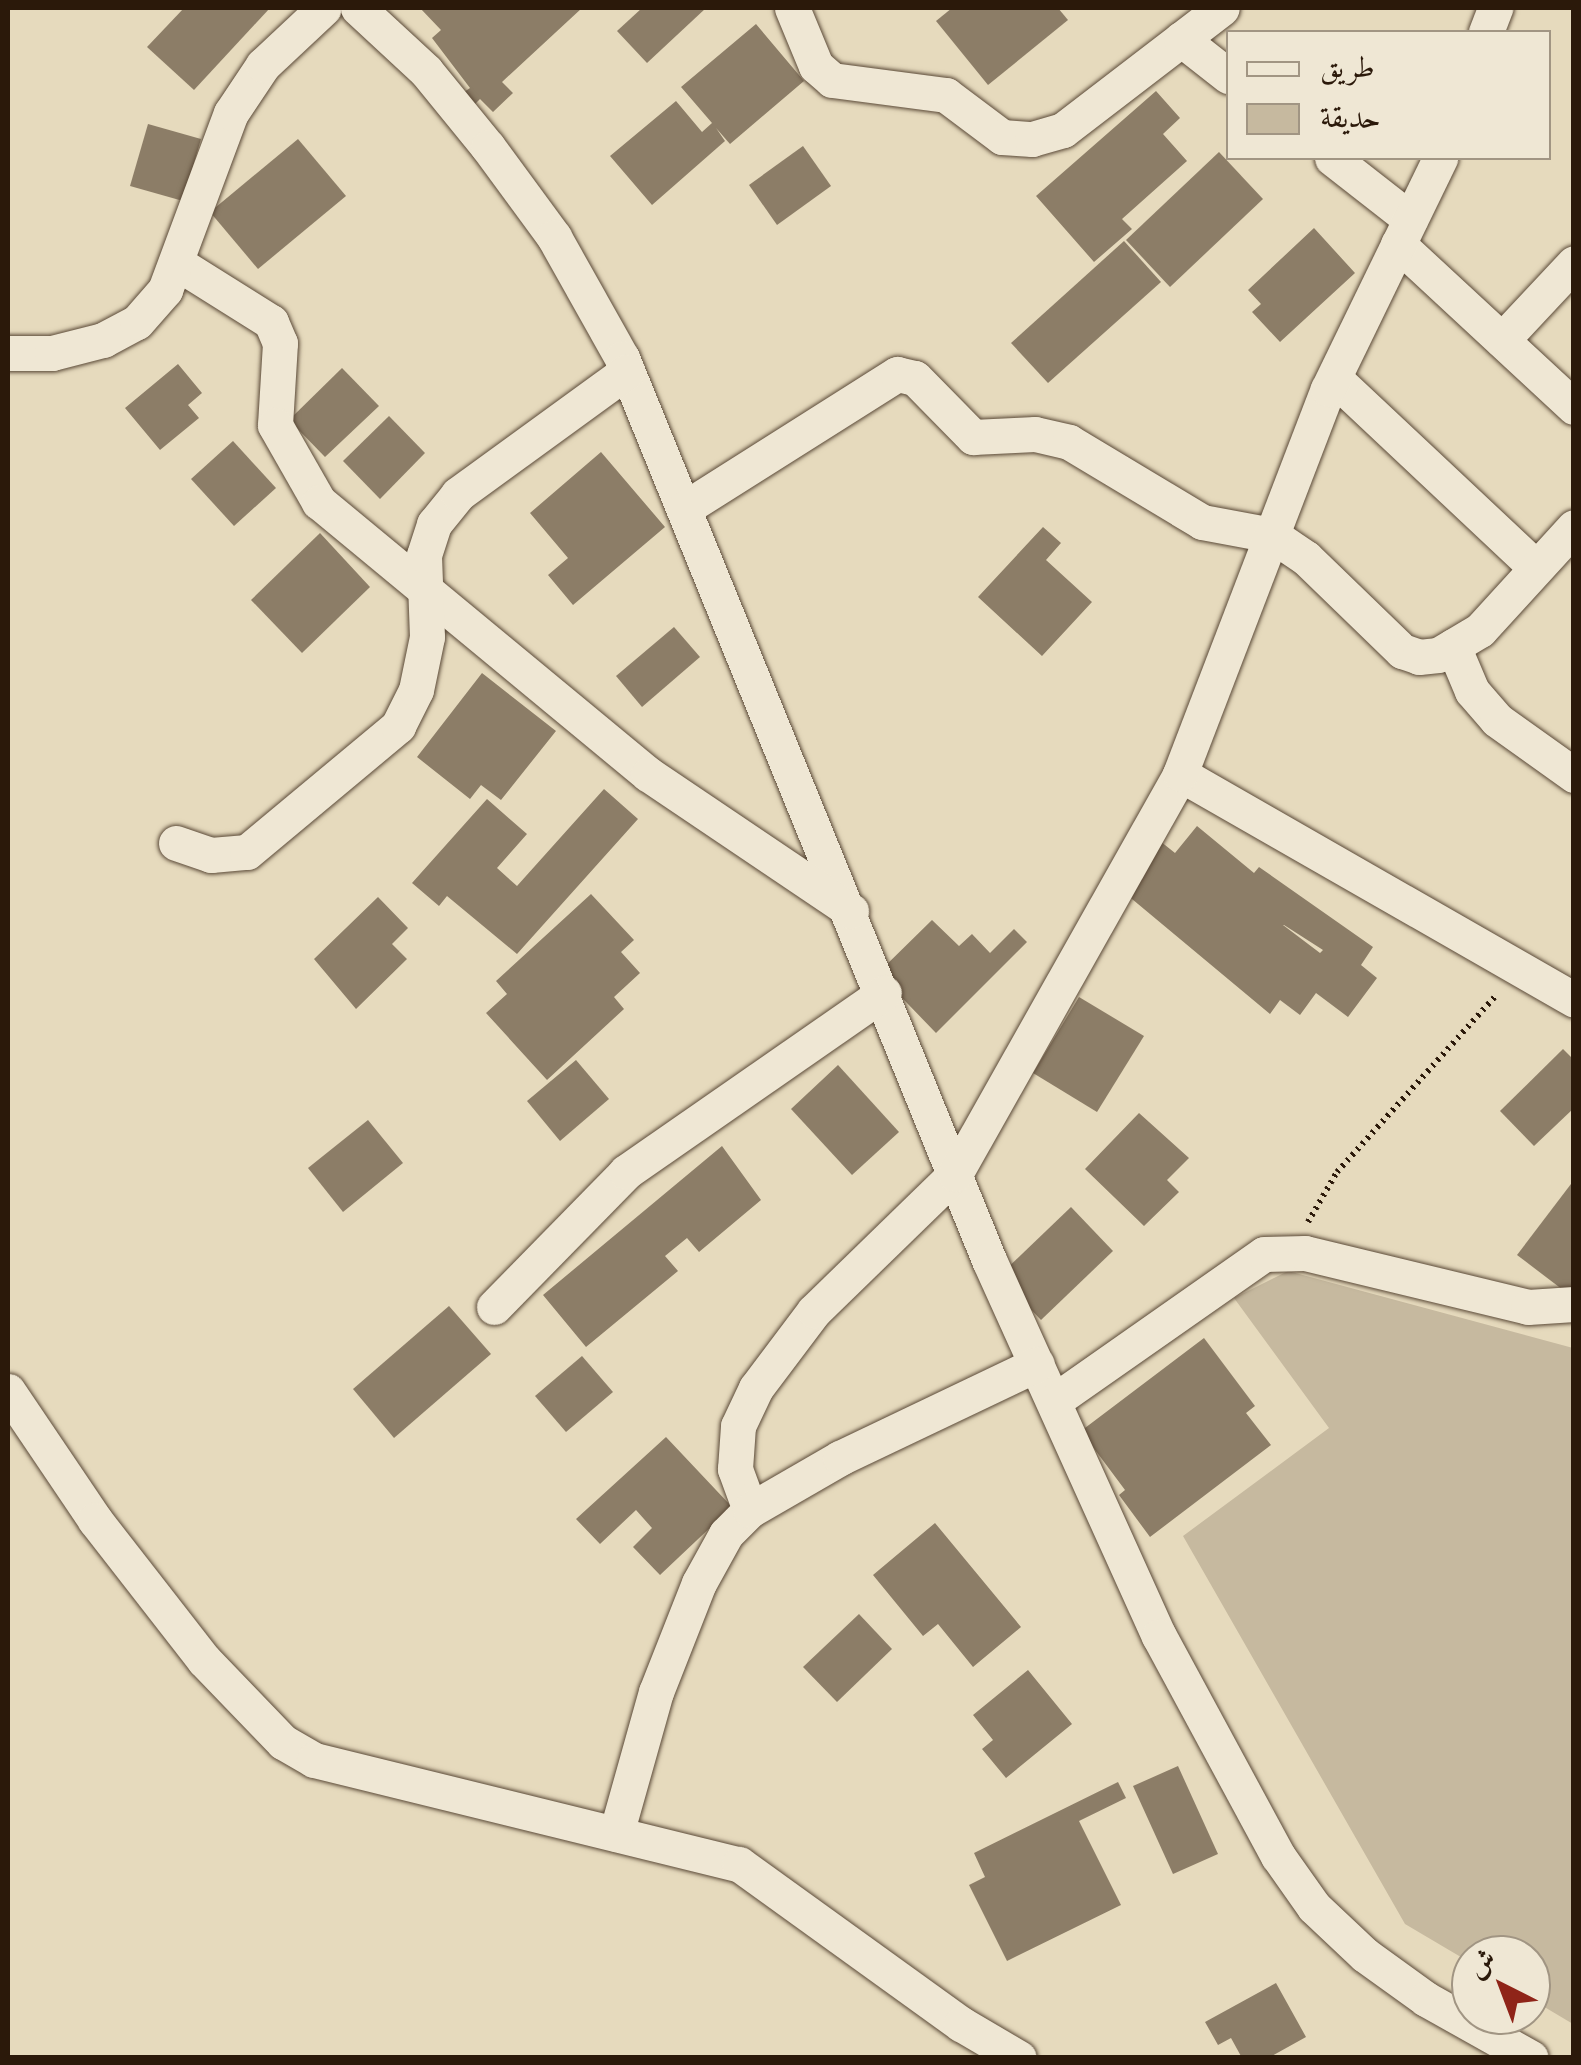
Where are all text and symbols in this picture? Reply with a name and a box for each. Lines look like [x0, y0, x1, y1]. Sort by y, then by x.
legend [1226, 30, 1551, 160]
text: طريق [1320, 50, 1375, 87]
text: حديقة [1320, 100, 1381, 137]
north arrow [1451, 1935, 1551, 2035]
text: ش [1460, 1942, 1504, 1986]

